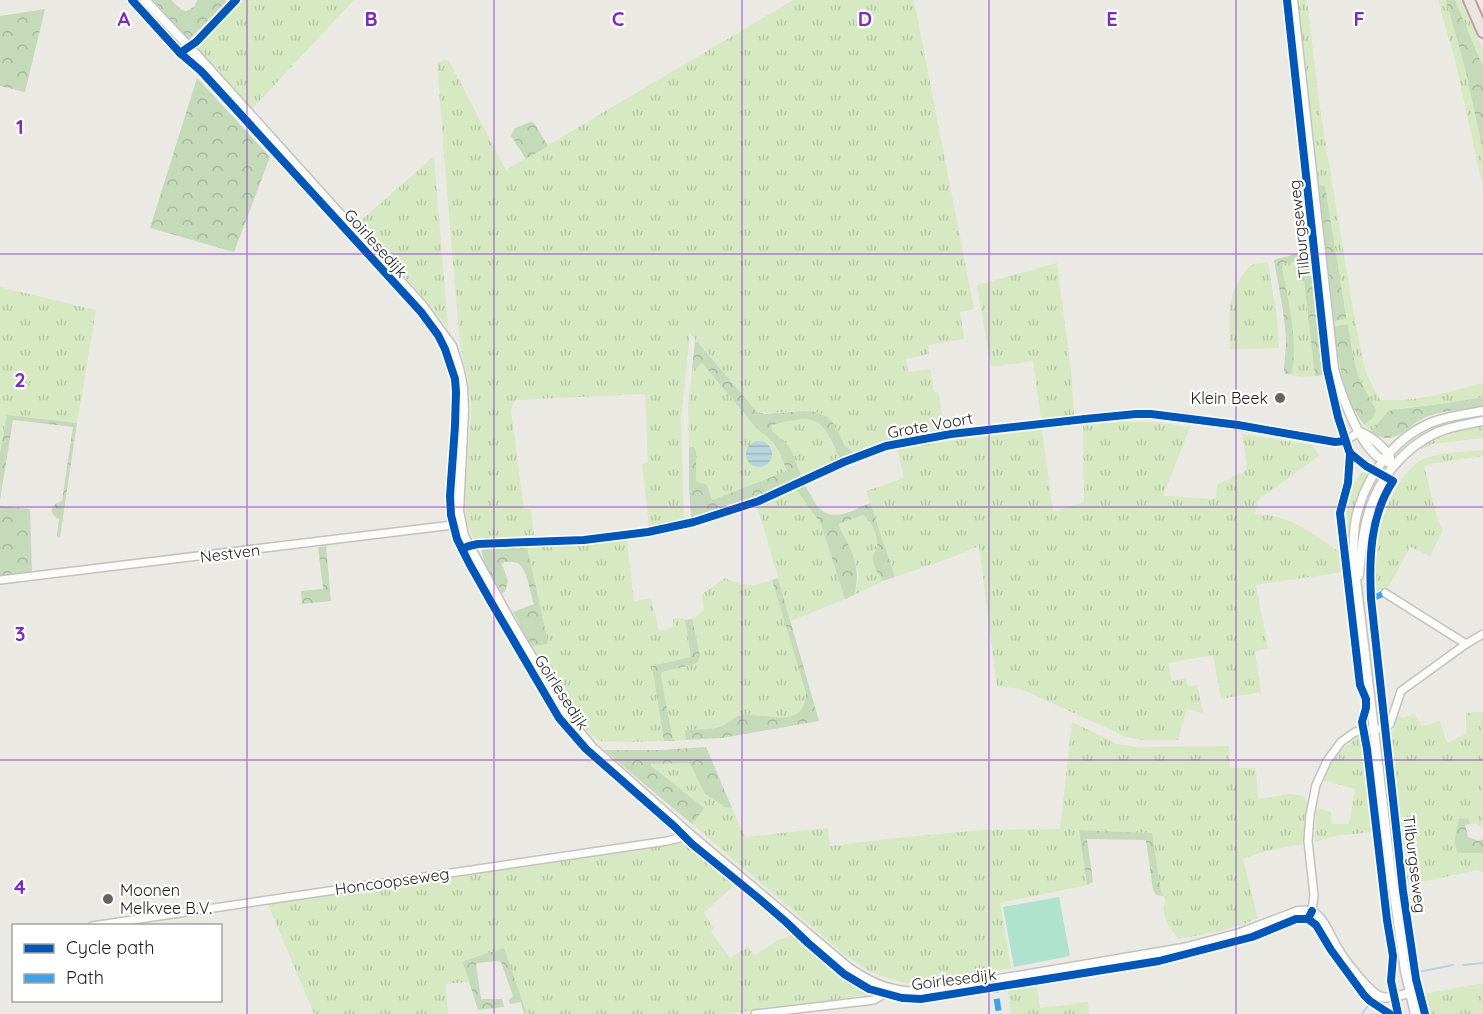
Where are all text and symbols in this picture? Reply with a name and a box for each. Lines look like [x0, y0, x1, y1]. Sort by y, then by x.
text: A [118, 6, 131, 31]
text: B [364, 6, 378, 31]
text: C [612, 6, 625, 31]
text: D [858, 6, 872, 31]
text: E [1106, 6, 1118, 31]
text: F [1353, 6, 1365, 31]
text: 1 [16, 114, 24, 139]
street label: Tilburgseweg [1284, 179, 1314, 279]
street label: Goirlesedijk [340, 205, 412, 281]
text: 2 [14, 367, 26, 392]
place label: Klein Beek [1191, 388, 1268, 408]
marker: Klein Beek [1273, 391, 1287, 405]
street label: Grote Voort [886, 408, 974, 442]
street label: Nestven [199, 539, 261, 567]
text: 3 [15, 621, 25, 646]
street label: Goirlesedijk [530, 651, 594, 733]
street label: Tilburgseweg [1399, 814, 1431, 914]
street label: Honcoopseweg [334, 863, 450, 899]
text: 4 [14, 874, 26, 899]
place label: Moonen Melkvee B.V. [120, 880, 212, 918]
marker: Moonen Melkvee B.V. [101, 892, 115, 906]
legend [12, 924, 222, 1002]
text: Cycle path [66, 936, 154, 959]
street label: Goirlesedijk [910, 964, 998, 994]
text: Path [66, 966, 104, 989]

